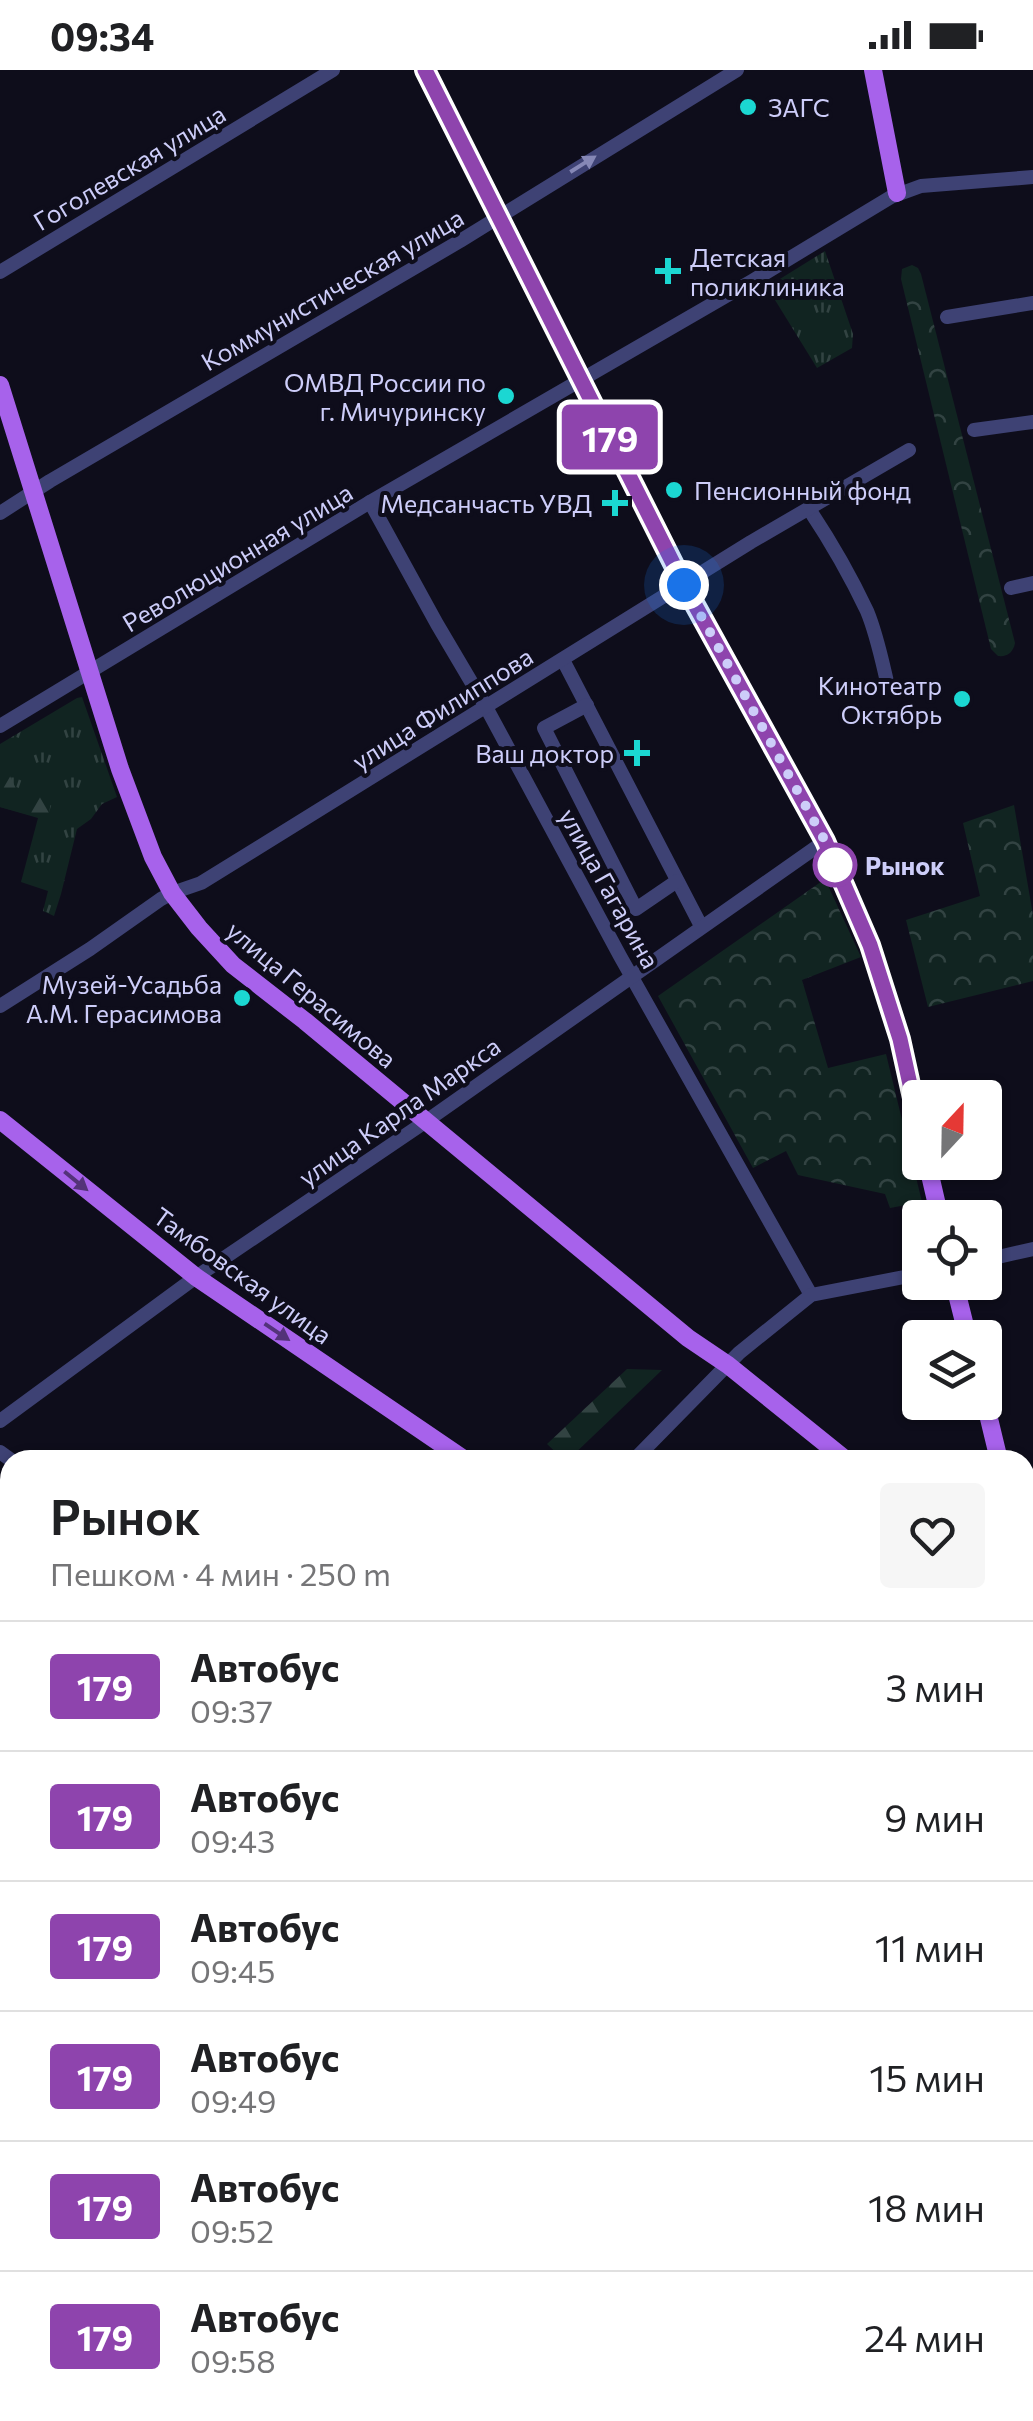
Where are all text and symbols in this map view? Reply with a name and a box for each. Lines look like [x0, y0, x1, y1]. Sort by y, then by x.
text: 09:34 [50, 12, 154, 59]
place label: ЗАГС [768, 92, 830, 122]
marker: ЗАГС [737, 96, 759, 118]
street label: Гоголевская улица [28, 98, 230, 236]
one-way arrow [569, 156, 597, 174]
street label: Коммунистическая улица [196, 202, 468, 376]
place label: Детская поликлиника [690, 242, 845, 301]
marker: Детская поликлиника [655, 258, 681, 284]
place label: ОМВД России по г. Мичуринску [284, 367, 486, 426]
marker: ОМВД России по г. Мичуринску [495, 385, 517, 407]
line badge: 179 [552, 404, 668, 470]
text: 179 [582, 416, 638, 459]
place label: Пенсионный фонд [694, 475, 911, 505]
street label: Революционная улица [117, 476, 357, 638]
marker: Пенсионный фонд [663, 479, 685, 501]
place label: Медсанчасть УВД [380, 488, 592, 518]
marker: Медсанчасть УВД [602, 490, 628, 516]
your location [659, 560, 709, 610]
street label: улица Филиппова [346, 640, 538, 776]
place label: Кинотеатр Октябрь [818, 670, 942, 729]
marker: Кинотеатр Октябрь [951, 688, 973, 710]
place label: Ваш доктор [475, 738, 614, 768]
marker: Ваш доктор [624, 740, 650, 766]
street label: улица Гагарина [554, 803, 666, 973]
marker: Рынок [814, 844, 856, 886]
place label: Рынок [865, 850, 944, 880]
street label: улица Герасимова [221, 914, 403, 1074]
place label: Музей-Усадьба А.М. Герасимова [26, 969, 222, 1028]
marker: Музей-Усадьба А.М. Герасимова [231, 987, 253, 1009]
street label: улица Карла Маркса [292, 1030, 506, 1192]
north arrow [902, 1080, 1002, 1180]
map controls [902, 1080, 1002, 1420]
one-way arrow [63, 1170, 89, 1191]
street label: Тамбовская улица [148, 1200, 338, 1350]
button: locate [902, 1200, 1002, 1300]
button: layers [902, 1320, 1002, 1420]
one-way arrow [264, 1322, 291, 1341]
button: heart [880, 1483, 985, 1588]
text: Рынок [50, 1486, 201, 1545]
text: Пешком · 4 мин · 250 m [50, 1553, 391, 1593]
text: Автобус [190, 1643, 340, 1690]
text: 3 мин [886, 1663, 985, 1710]
text: 179 [77, 1665, 133, 1708]
text: 09:37 [190, 1690, 273, 1730]
text: Автобус [190, 1773, 340, 1820]
text: 9 мин [884, 1793, 985, 1840]
text: 179 [77, 1795, 133, 1838]
text: 09:43 [190, 1820, 275, 1860]
text: Автобус [190, 1903, 340, 1950]
text: 11 мин [875, 1923, 985, 1970]
text: 179 [77, 1925, 133, 1968]
text: 09:45 [190, 1950, 275, 1990]
text: Автобус [190, 2033, 340, 2080]
text: 15 мин [869, 2053, 985, 2100]
text: 179 [77, 2055, 133, 2098]
text: 09:49 [190, 2080, 276, 2120]
text: Автобус [190, 2163, 340, 2210]
text: 18 мин [868, 2183, 985, 2230]
text: 179 [77, 2185, 133, 2228]
text: 09:52 [190, 2210, 274, 2250]
text: Автобус [190, 2293, 340, 2340]
text: 24 мин [864, 2313, 985, 2360]
text: 179 [77, 2315, 133, 2358]
text: 09:58 [190, 2340, 276, 2380]

